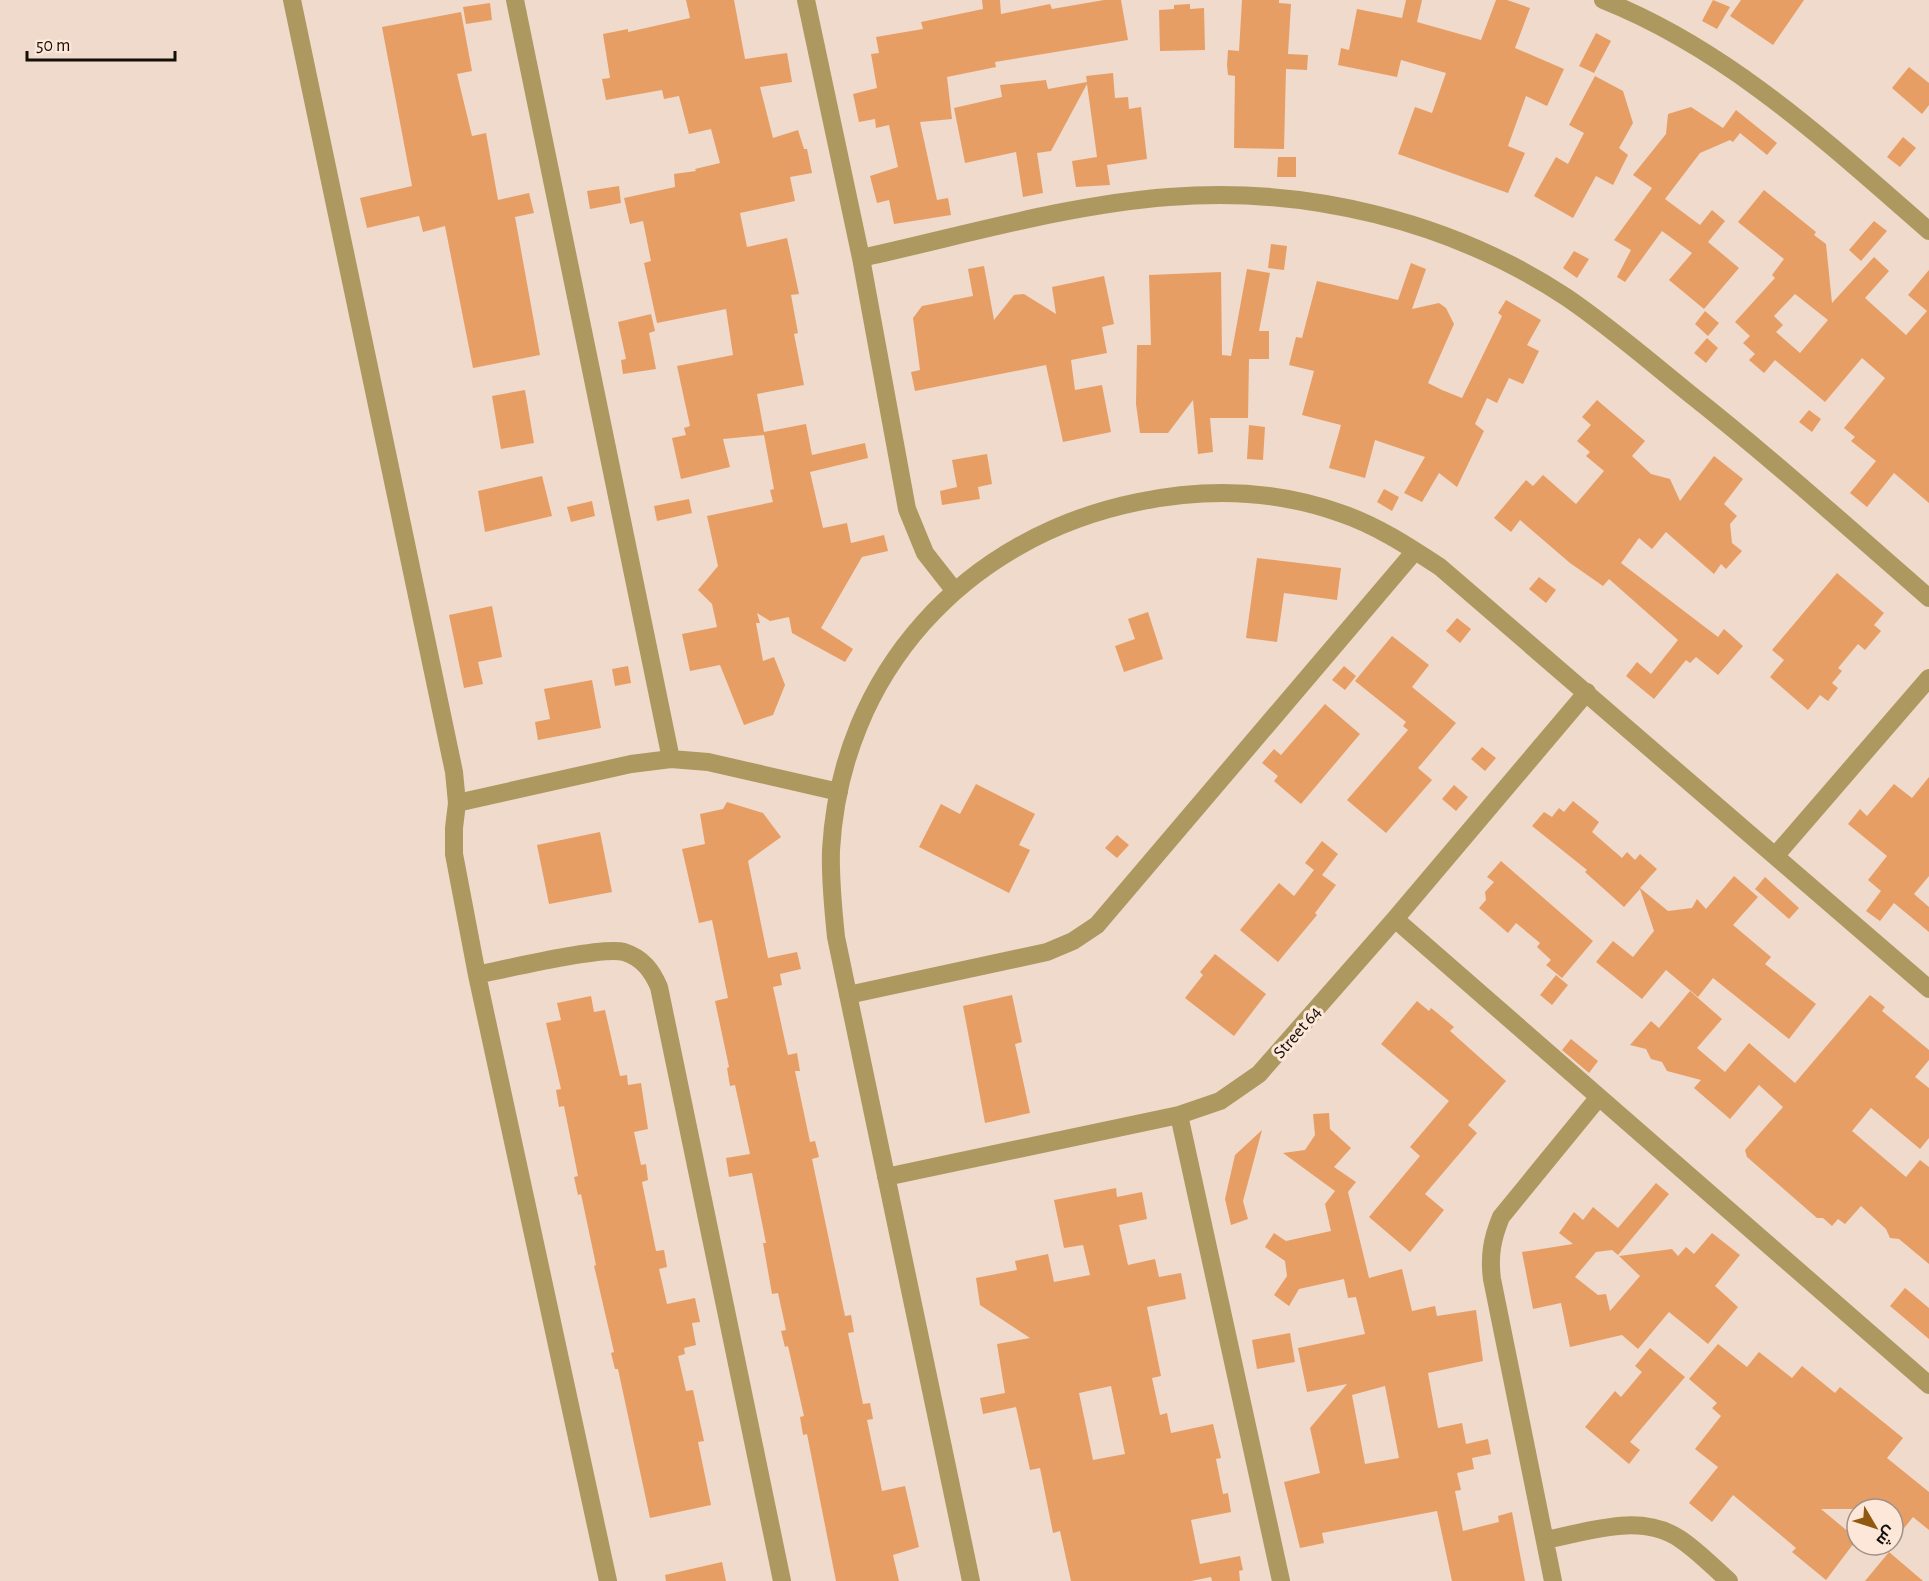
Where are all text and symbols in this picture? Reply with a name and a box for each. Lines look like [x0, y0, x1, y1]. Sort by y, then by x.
scale bar [27, 24, 176, 62]
text: 50 m [36, 37, 70, 55]
street label: Street 64 [1270, 1003, 1325, 1062]
north arrow [1845, 1497, 1905, 1557]
text: ش [1872, 1522, 1899, 1549]

